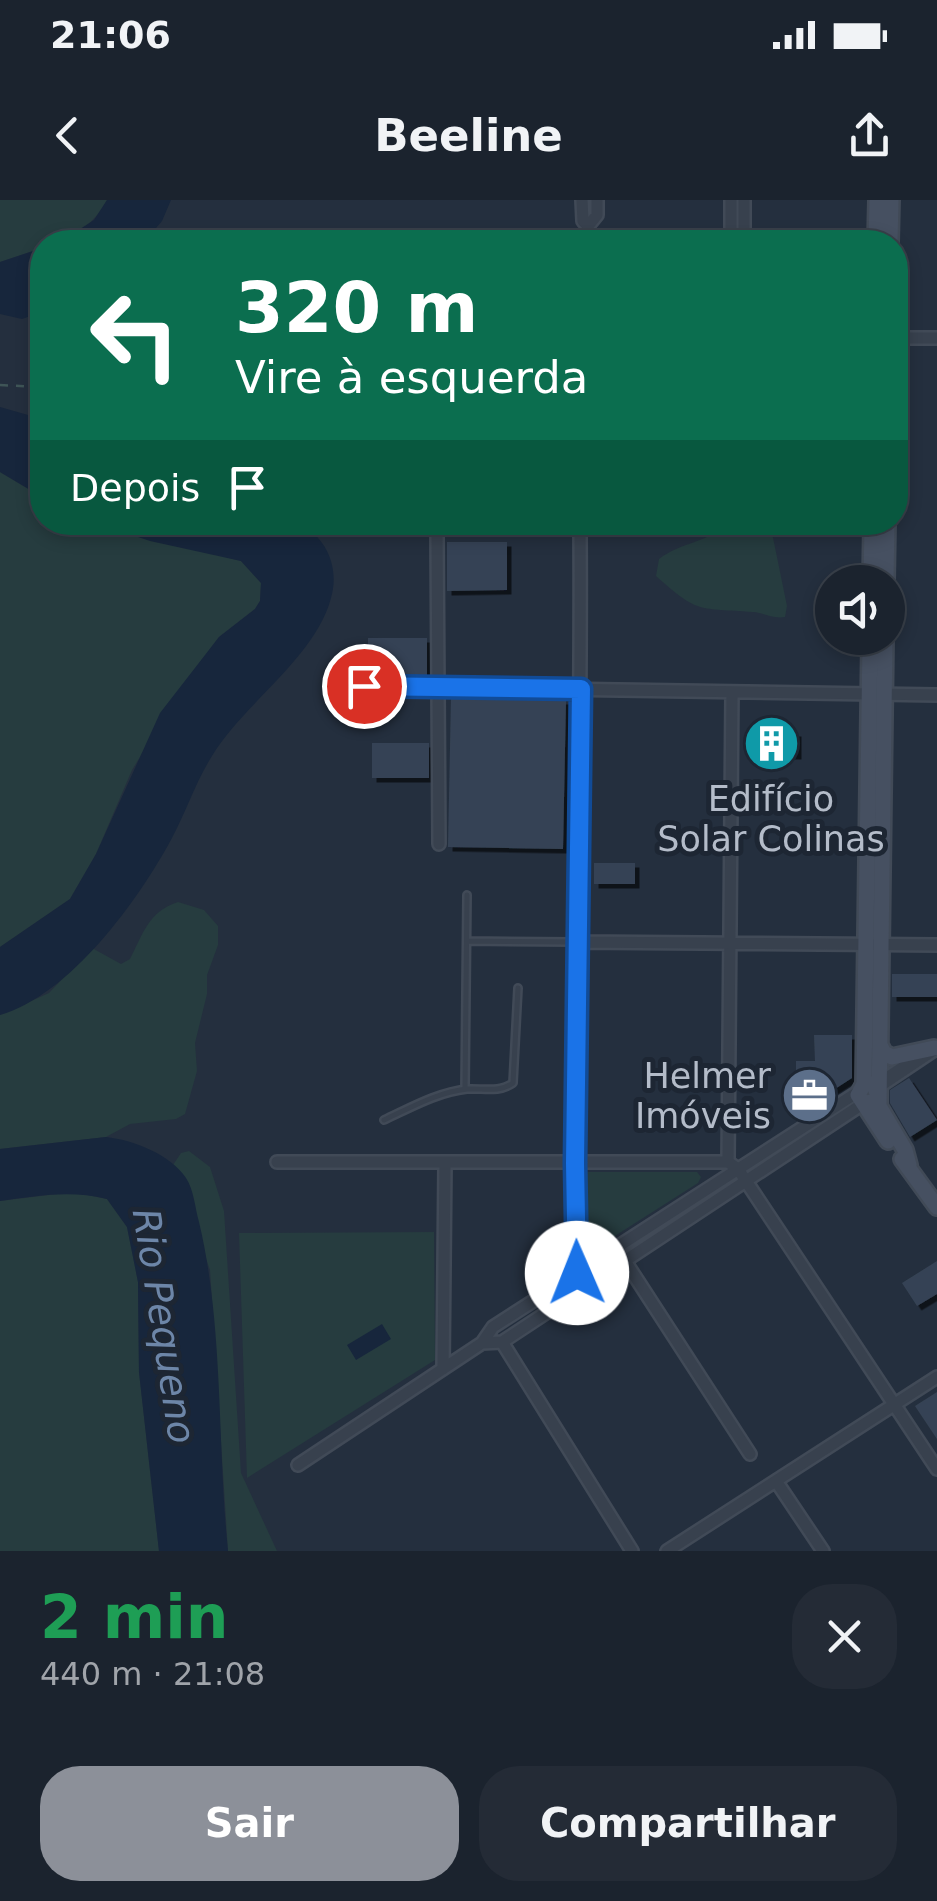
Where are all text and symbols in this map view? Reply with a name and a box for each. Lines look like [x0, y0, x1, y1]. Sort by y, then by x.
text: 21:06 [50, 13, 171, 57]
icon: back [40, 108, 95, 163]
icon: share [842, 108, 897, 163]
text: Beeline [374, 109, 563, 162]
text: 320 m [235, 267, 478, 349]
icon: left [70, 270, 200, 400]
text: Vire à esquerda [235, 351, 588, 404]
icon: arrive [220, 460, 275, 515]
text: Depois [70, 466, 200, 510]
map controls [815, 565, 905, 655]
button: sound [815, 565, 905, 655]
pin [322, 644, 407, 729]
icon: arrive [337, 659, 392, 714]
building icon: Edifício Solar Colinas [741, 713, 801, 773]
place label: Edifício Solar Colinas [657, 779, 885, 859]
place label: Helmer Imóveis [635, 1056, 772, 1136]
office icon: Helmer Imóveis [780, 1066, 840, 1126]
water label: Rio Pequeno [124, 1205, 204, 1447]
position arrow [525, 1221, 629, 1325]
text: 2 min [40, 1582, 228, 1652]
button: close [792, 1584, 897, 1689]
text: 440 m · 21:08 [40, 1655, 265, 1693]
button: Sair [40, 1766, 459, 1881]
button: Compartilhar [479, 1766, 897, 1881]

